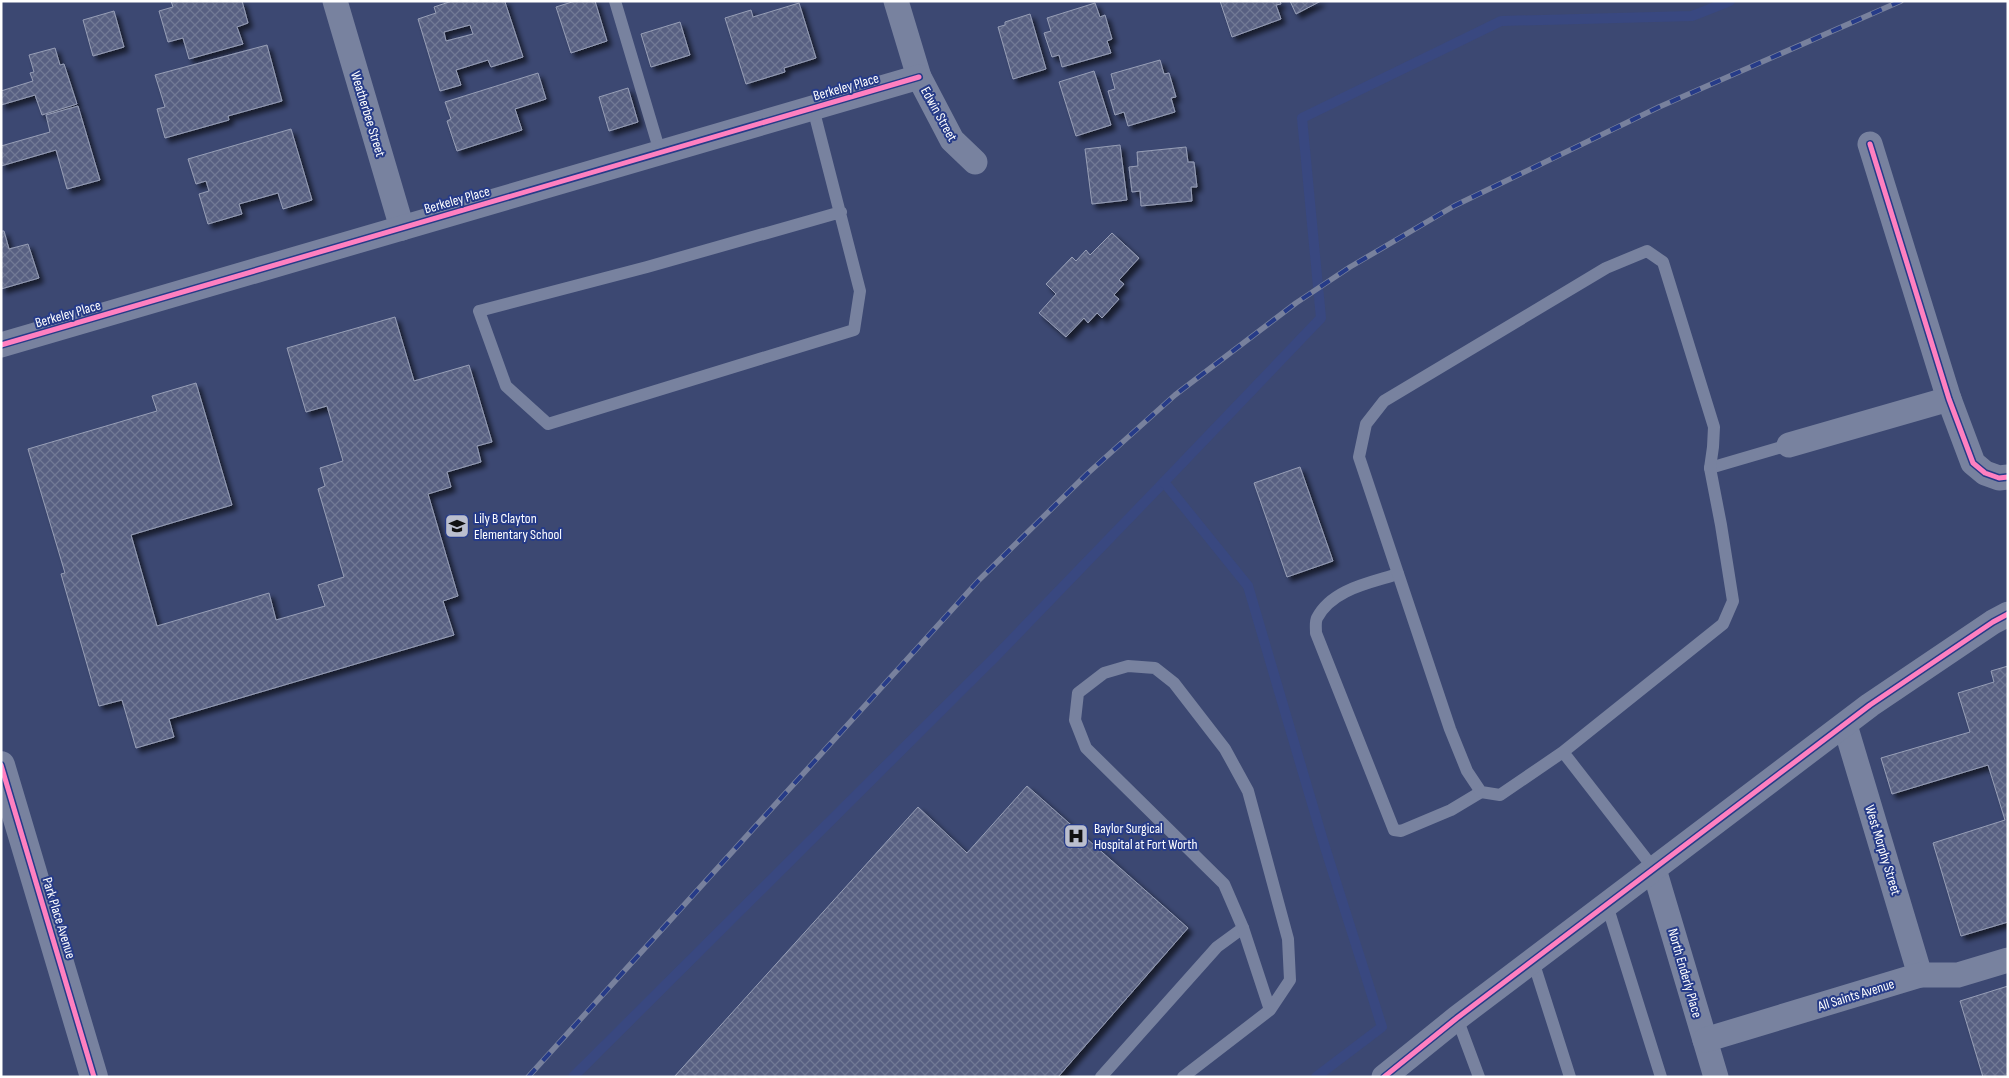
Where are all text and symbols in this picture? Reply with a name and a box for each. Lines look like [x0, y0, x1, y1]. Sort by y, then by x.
street label: Weatherbee Street [347, 69, 389, 159]
street label: Berkeley Place [811, 70, 881, 104]
street label: Edwin Street [917, 84, 961, 144]
street label: Berkeley Place [422, 183, 492, 217]
street label: Berkeley Place [33, 297, 103, 331]
place label: Lily B Clayton Elementary School [474, 510, 562, 543]
school or university icon: Lily B Clayton Elementary School [444, 513, 470, 539]
street label: West Morphy Street [1861, 803, 1905, 897]
place label: Baylor Surgical Hospital at Fort Worth [1094, 820, 1197, 853]
hospital icon: Baylor Surgical Hospital at Fort Worth [1063, 823, 1089, 849]
street label: Park Place Avenue [39, 875, 79, 961]
street label: North Enderly Place [1664, 926, 1706, 1020]
street label: All Saints Avenue [1815, 975, 1896, 1015]

